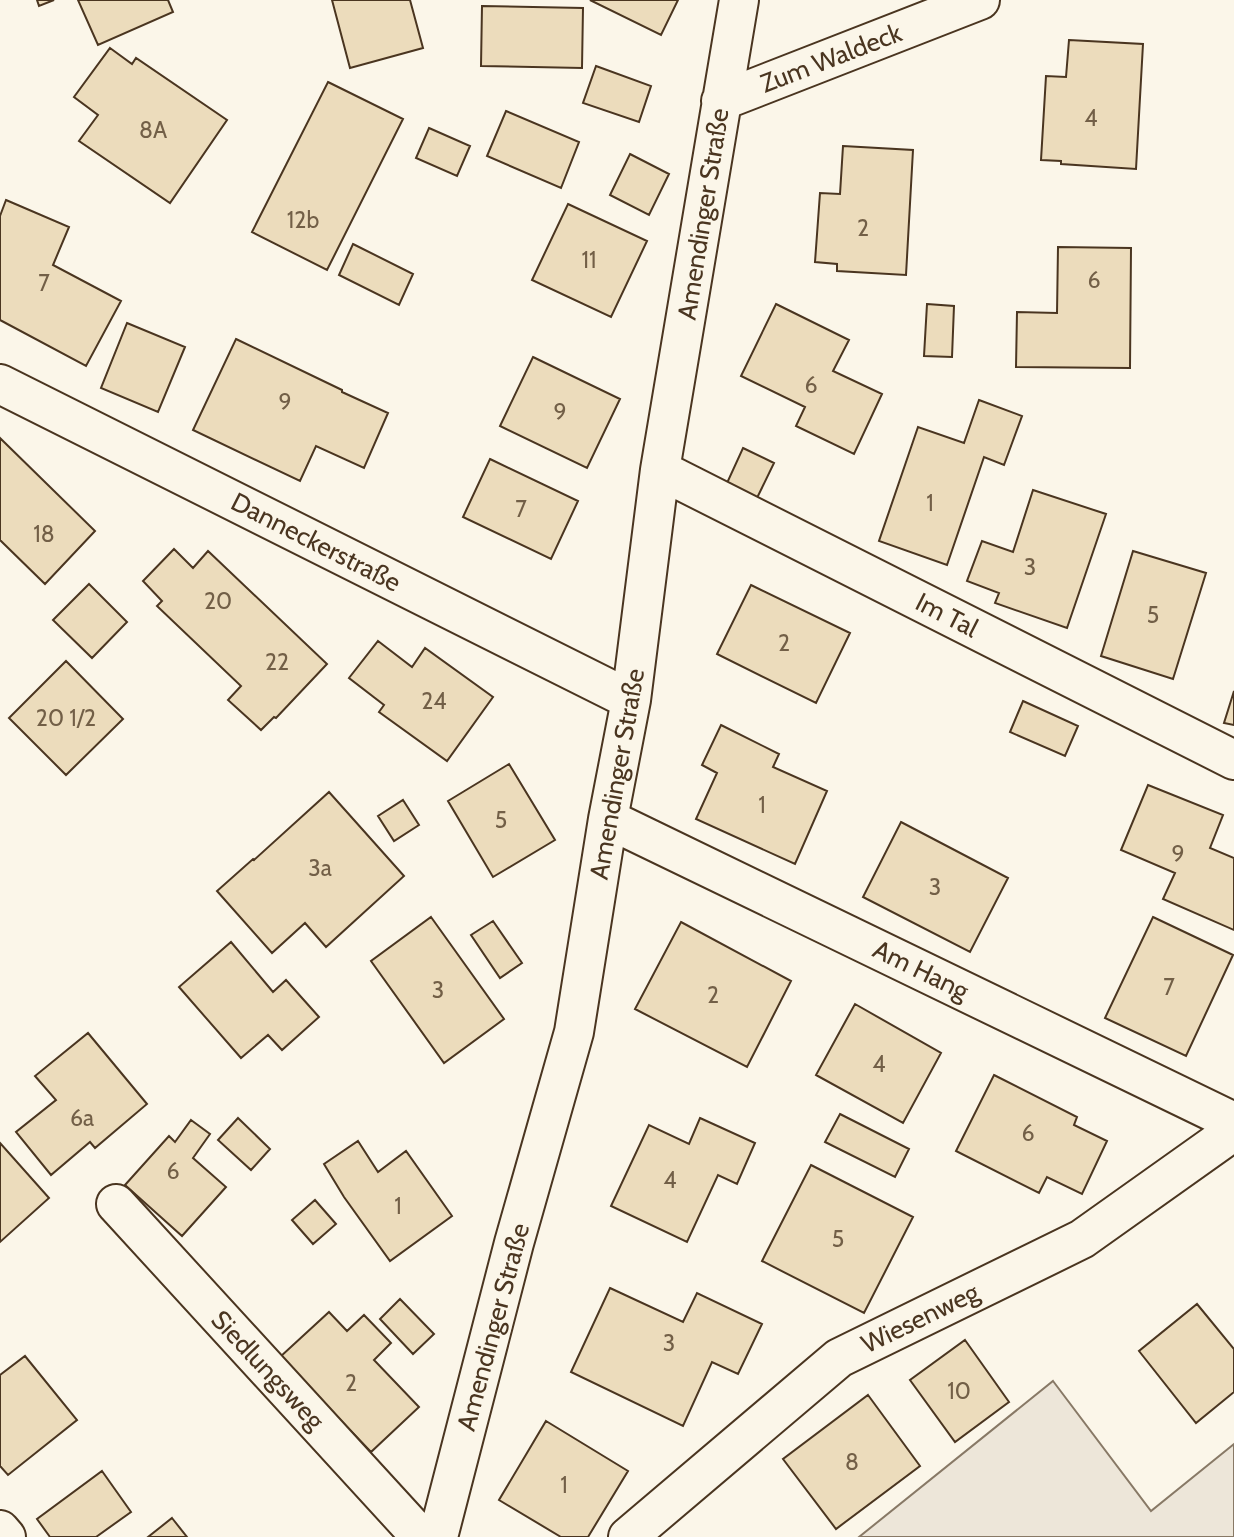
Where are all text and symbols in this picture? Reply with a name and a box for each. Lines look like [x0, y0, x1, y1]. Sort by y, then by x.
street label: Zum Waldeck [756, 16, 907, 100]
house number: 4 [1084, 104, 1098, 132]
street label: Amendinger Straße [670, 106, 736, 322]
house number: 8A [139, 116, 167, 144]
house number: 12b [287, 206, 319, 234]
house number: 2 [857, 214, 869, 242]
house number: 11 [582, 246, 597, 274]
house number: 6 [1087, 266, 1101, 294]
house number: 7 [38, 269, 50, 297]
house number: 6 [804, 371, 818, 399]
house number: 9 [278, 388, 292, 416]
house number: 9 [553, 398, 567, 426]
street label: Danneckerstraße [226, 485, 406, 599]
house number: 1 [926, 489, 934, 517]
house number: 7 [515, 495, 527, 523]
house number: 18 [33, 520, 55, 548]
house number: 3 [1024, 553, 1036, 581]
street label: Im Tal [910, 586, 984, 644]
house number: 20 [204, 587, 232, 615]
house number: 5 [1147, 601, 1159, 629]
house number: 2 [778, 629, 790, 657]
house number: 22 [265, 648, 289, 676]
street label: Amendinger Straße [583, 666, 651, 882]
house number: 24 [421, 687, 447, 715]
house number: 20 1/2 [36, 704, 96, 732]
house number: 1 [758, 791, 766, 819]
house number: 5 [495, 806, 507, 834]
house number: 9 [1171, 840, 1185, 868]
house number: 3a [308, 854, 332, 882]
house number: 3 [929, 873, 941, 901]
street label: Am Hang [868, 933, 975, 1007]
house number: 7 [1163, 973, 1175, 1001]
house number: 3 [432, 976, 444, 1004]
house number: 2 [707, 981, 719, 1009]
house number: 4 [872, 1050, 886, 1078]
house number: 6a [70, 1104, 94, 1132]
house number: 6 [1021, 1119, 1035, 1147]
house number: 6 [166, 1157, 180, 1185]
house number: 4 [663, 1166, 677, 1194]
house number: 1 [394, 1192, 402, 1220]
street label: Amendinger Straße [450, 1220, 536, 1434]
house number: 5 [832, 1225, 844, 1253]
street label: Wiesenweg [856, 1275, 985, 1360]
street label: Siedlungsweg [205, 1304, 332, 1437]
house number: 3 [663, 1329, 675, 1357]
house number: 2 [345, 1369, 357, 1397]
house number: 10 [947, 1377, 971, 1405]
house number: 8 [845, 1448, 859, 1476]
house number: 1 [560, 1471, 568, 1499]

